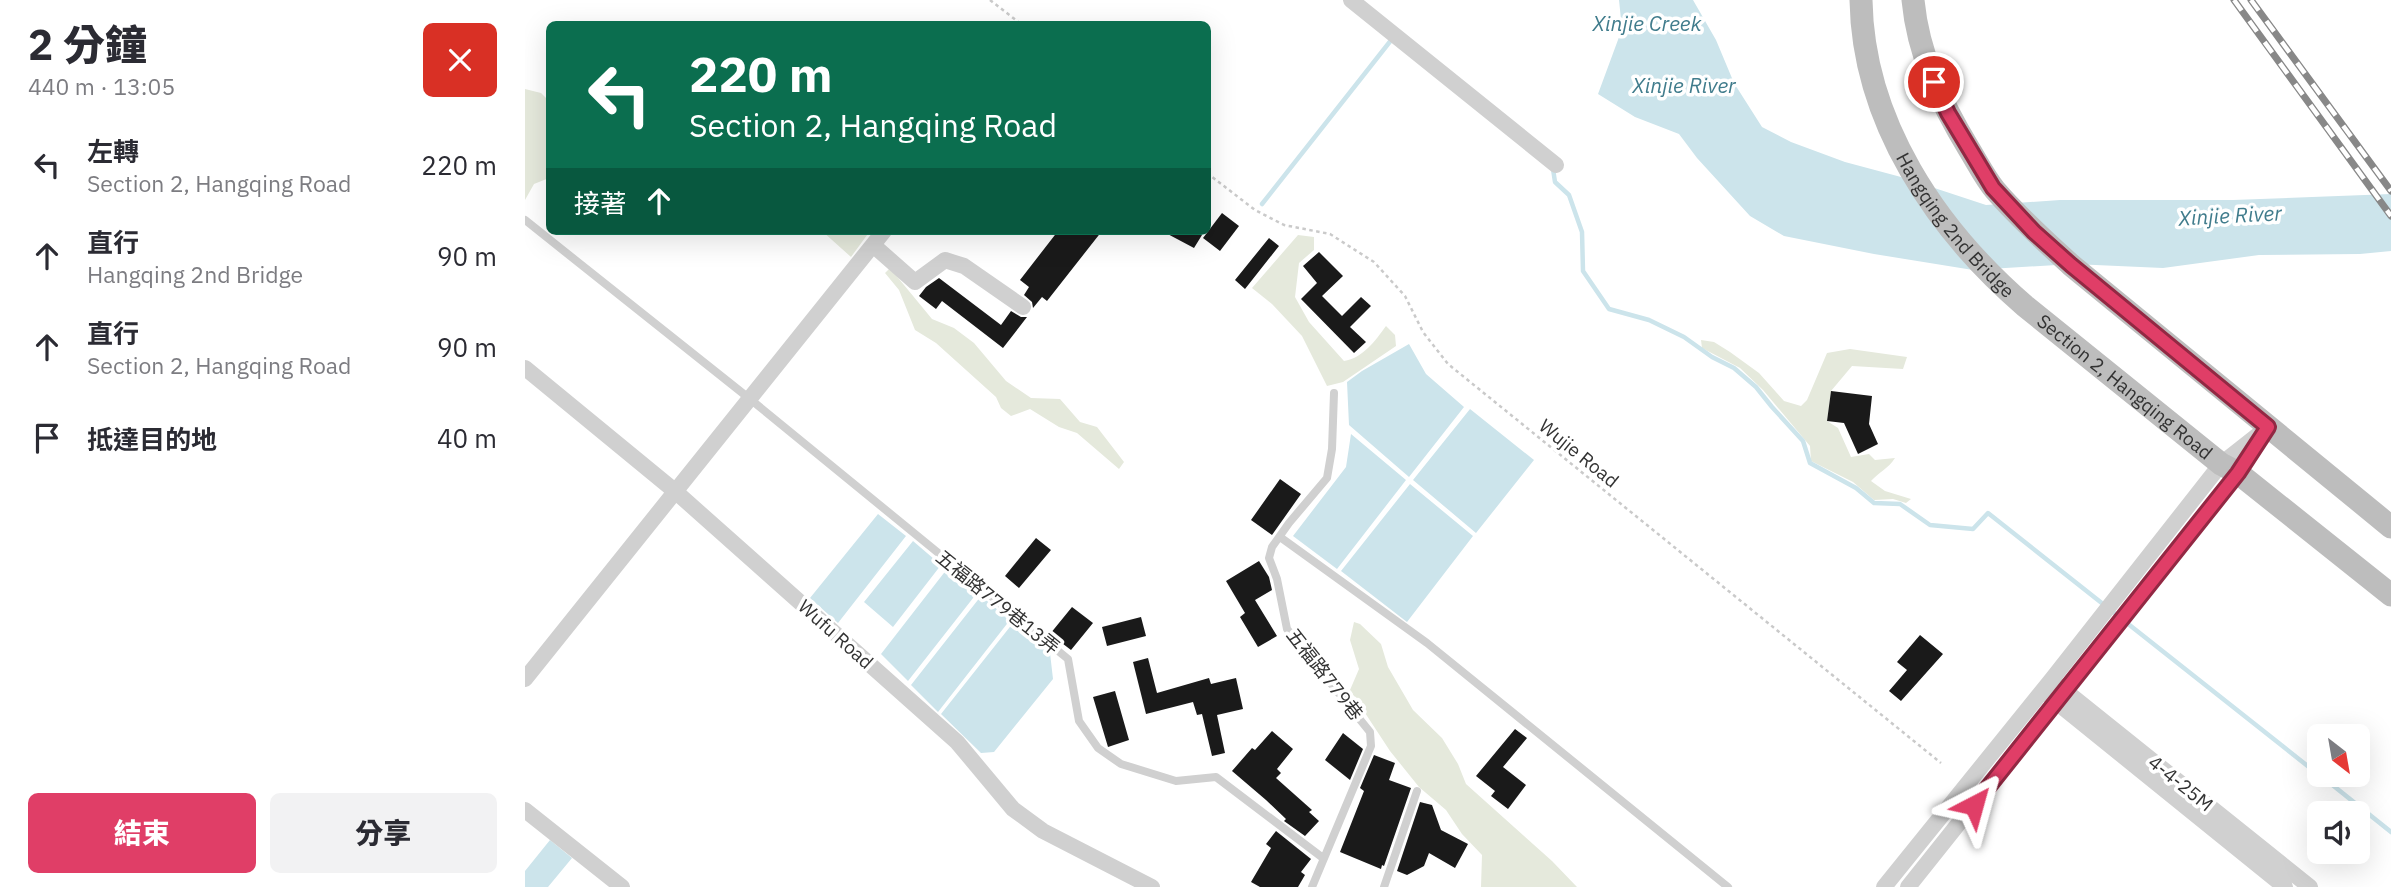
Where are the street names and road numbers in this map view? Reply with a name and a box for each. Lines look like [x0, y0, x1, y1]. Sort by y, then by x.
street label: Hangqing 2nd Bridge [1891, 148, 2020, 303]
street label: Section 2, Hangqing Road [2032, 309, 2218, 465]
street label: Wujie Road [1534, 414, 1624, 492]
street label: 五福路779巷13弄 [931, 545, 1065, 659]
street label: Wufu Road [794, 594, 878, 674]
street label: 五福路779巷 [1282, 623, 1368, 725]
street label: 4-4-25M [2144, 750, 2218, 816]

